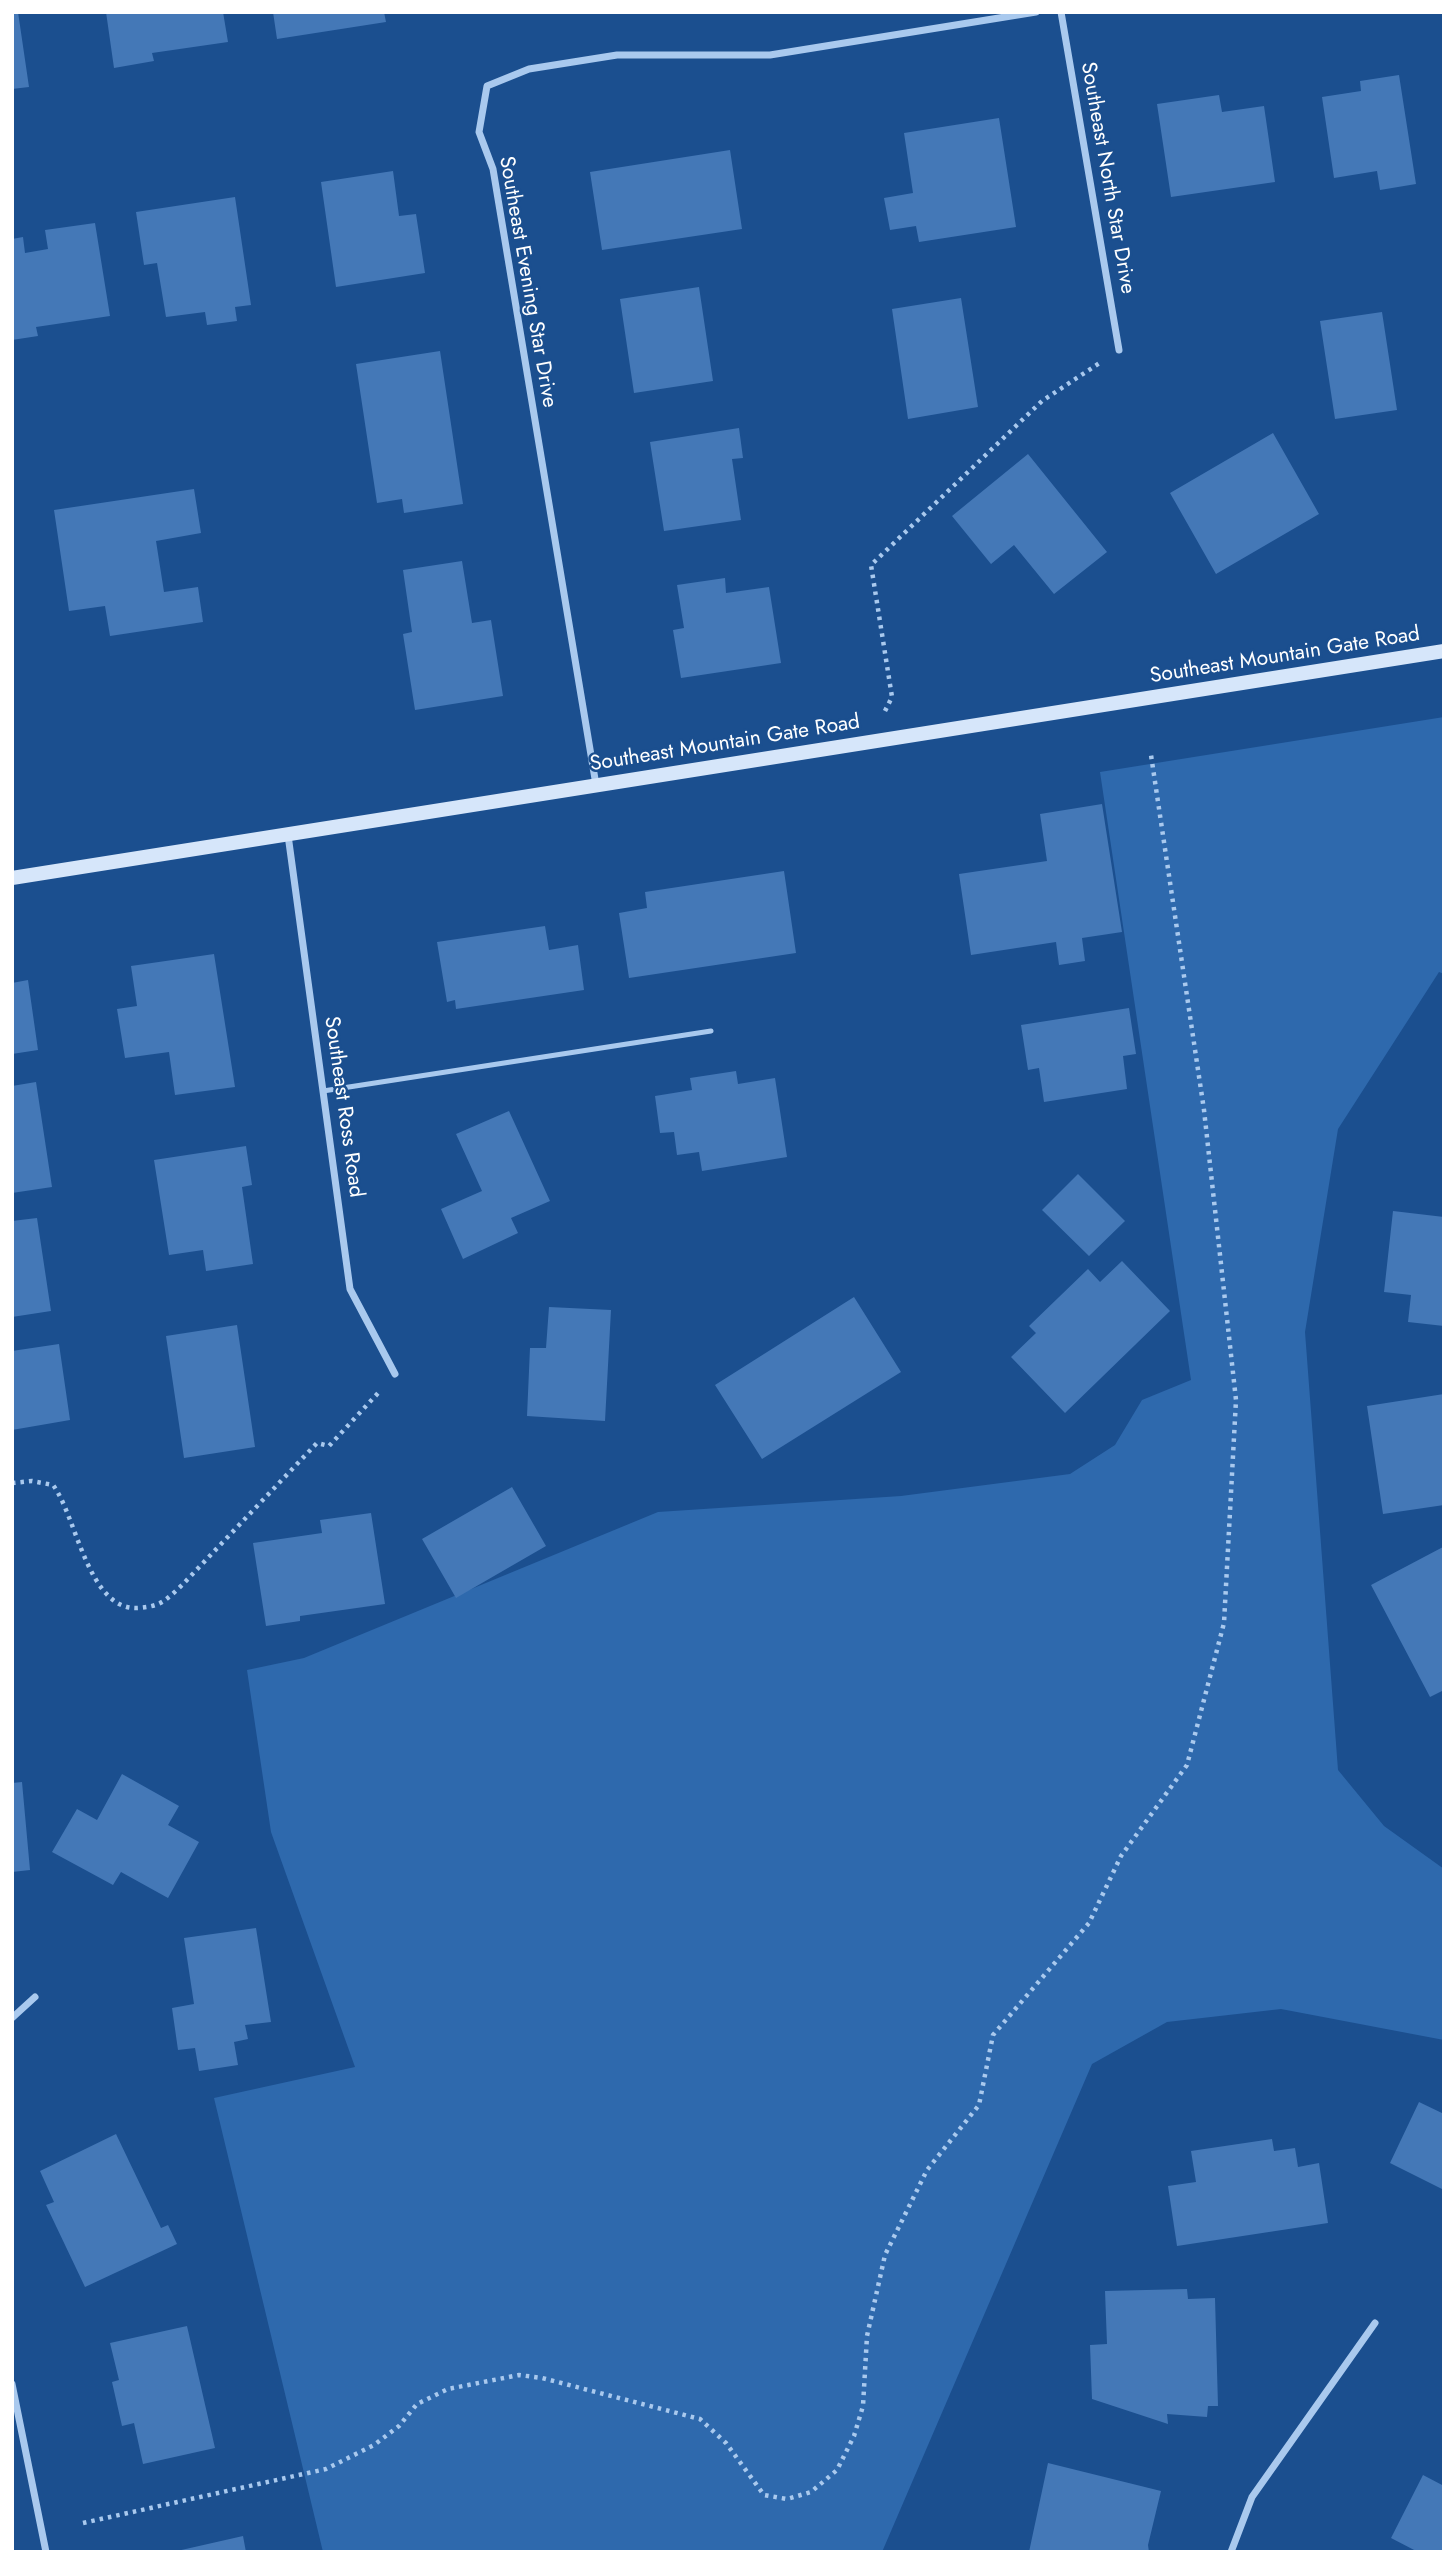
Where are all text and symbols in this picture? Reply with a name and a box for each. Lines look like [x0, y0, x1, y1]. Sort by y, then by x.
street label: Southeast North Star Drive [1074, 60, 1140, 296]
street label: Southeast Evening Star Drive [492, 154, 562, 410]
street label: Southeast Mountain Gate Road [1148, 622, 1422, 690]
street label: Southeast Mountain Gate Road [588, 710, 862, 778]
street label: Southeast Ross Road [318, 1015, 368, 1199]

